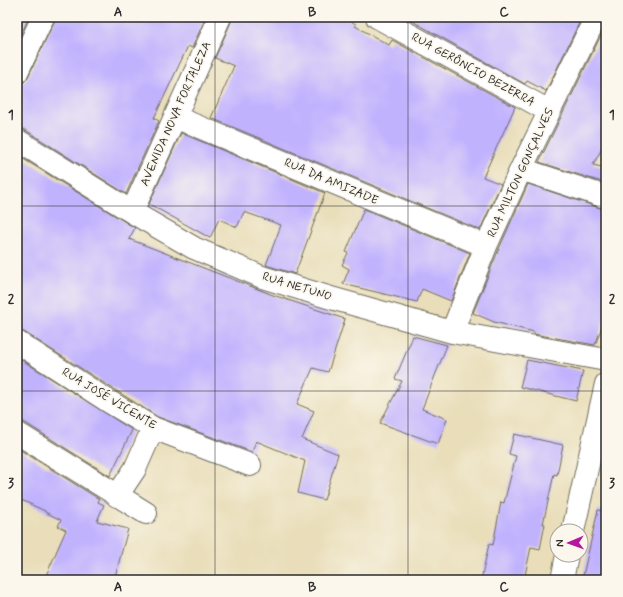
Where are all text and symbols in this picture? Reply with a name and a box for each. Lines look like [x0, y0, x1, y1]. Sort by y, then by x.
text: A [114, 4, 122, 21]
text: B [308, 4, 317, 21]
text: C [499, 4, 509, 21]
street label: RUA GERÔNCIO BEZERRA [408, 29, 538, 111]
street label: AVENIDA NOVA FORTALEZA [137, 39, 215, 189]
street label: RUA MILTON GONÇALVES [484, 106, 558, 240]
text: 1 [8, 107, 14, 124]
text: 1 [609, 107, 615, 124]
street label: RUA DA AMIZADE [281, 155, 381, 209]
street label: RUA NETUNO [260, 269, 334, 305]
text: 2 [8, 291, 15, 308]
text: 2 [609, 291, 616, 308]
street label: RUA JOSÉ VICENTE [59, 364, 159, 434]
text: 3 [8, 475, 14, 492]
text: 3 [609, 475, 615, 492]
north arrow [549, 523, 589, 563]
text: N [553, 539, 567, 547]
text: A [114, 579, 122, 596]
text: B [308, 579, 317, 596]
text: C [499, 579, 509, 596]

